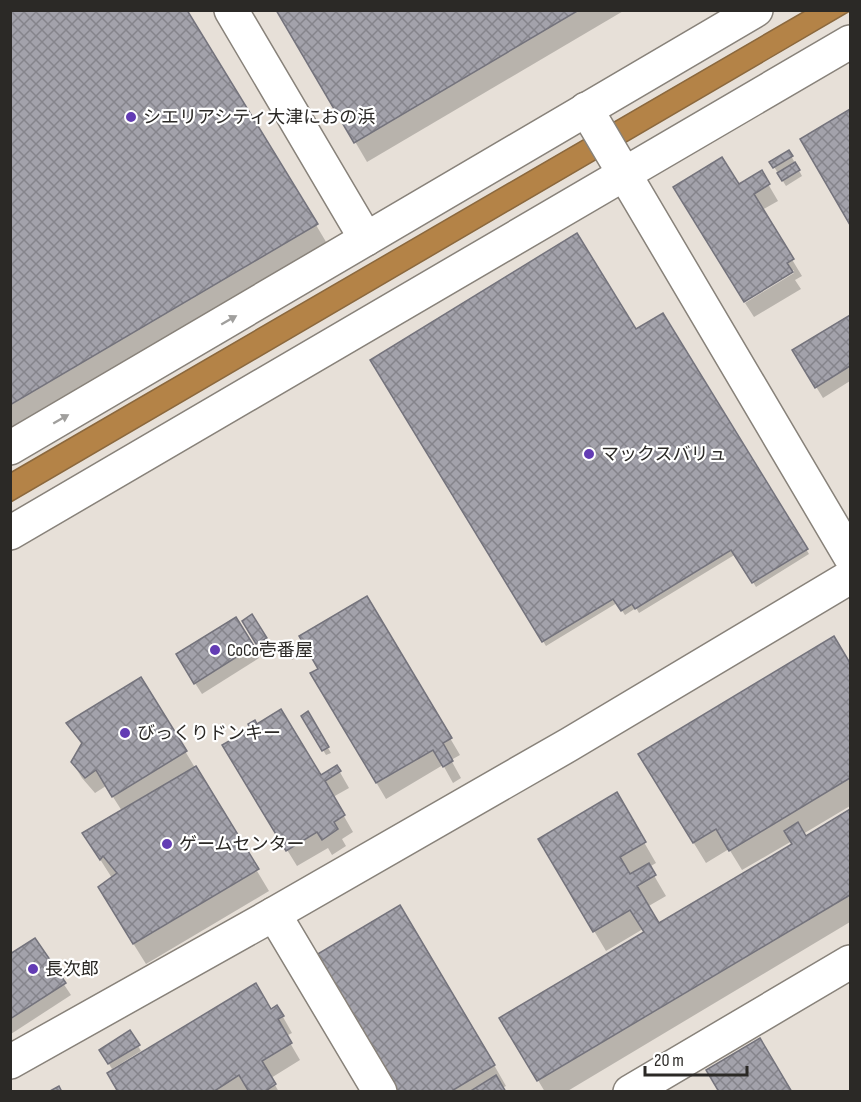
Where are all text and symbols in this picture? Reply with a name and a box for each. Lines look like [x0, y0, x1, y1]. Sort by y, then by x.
place label: シエリアシティ大津におの浜 [143, 107, 375, 128]
marker: シエリアシティ大津におの浜 [124, 110, 138, 124]
one-way arrow [221, 315, 238, 325]
one-way arrow [53, 413, 69, 424]
place label: マックスバリュ [601, 444, 726, 465]
marker: マックスバリュ [582, 447, 596, 461]
place label: CoCo壱番屋 [227, 640, 313, 661]
marker: CoCo壱番屋 [208, 643, 222, 657]
place label: びっくりドンキー [137, 723, 281, 744]
marker: びっくりドンキー [118, 726, 132, 740]
place label: ゲームセンター [179, 834, 304, 855]
marker: ゲームセンター [160, 837, 174, 851]
place label: 長次郎 [45, 959, 99, 980]
marker: 長次郎 [26, 962, 40, 976]
scale bar [645, 1039, 747, 1077]
text: 20 m [654, 1050, 684, 1071]

